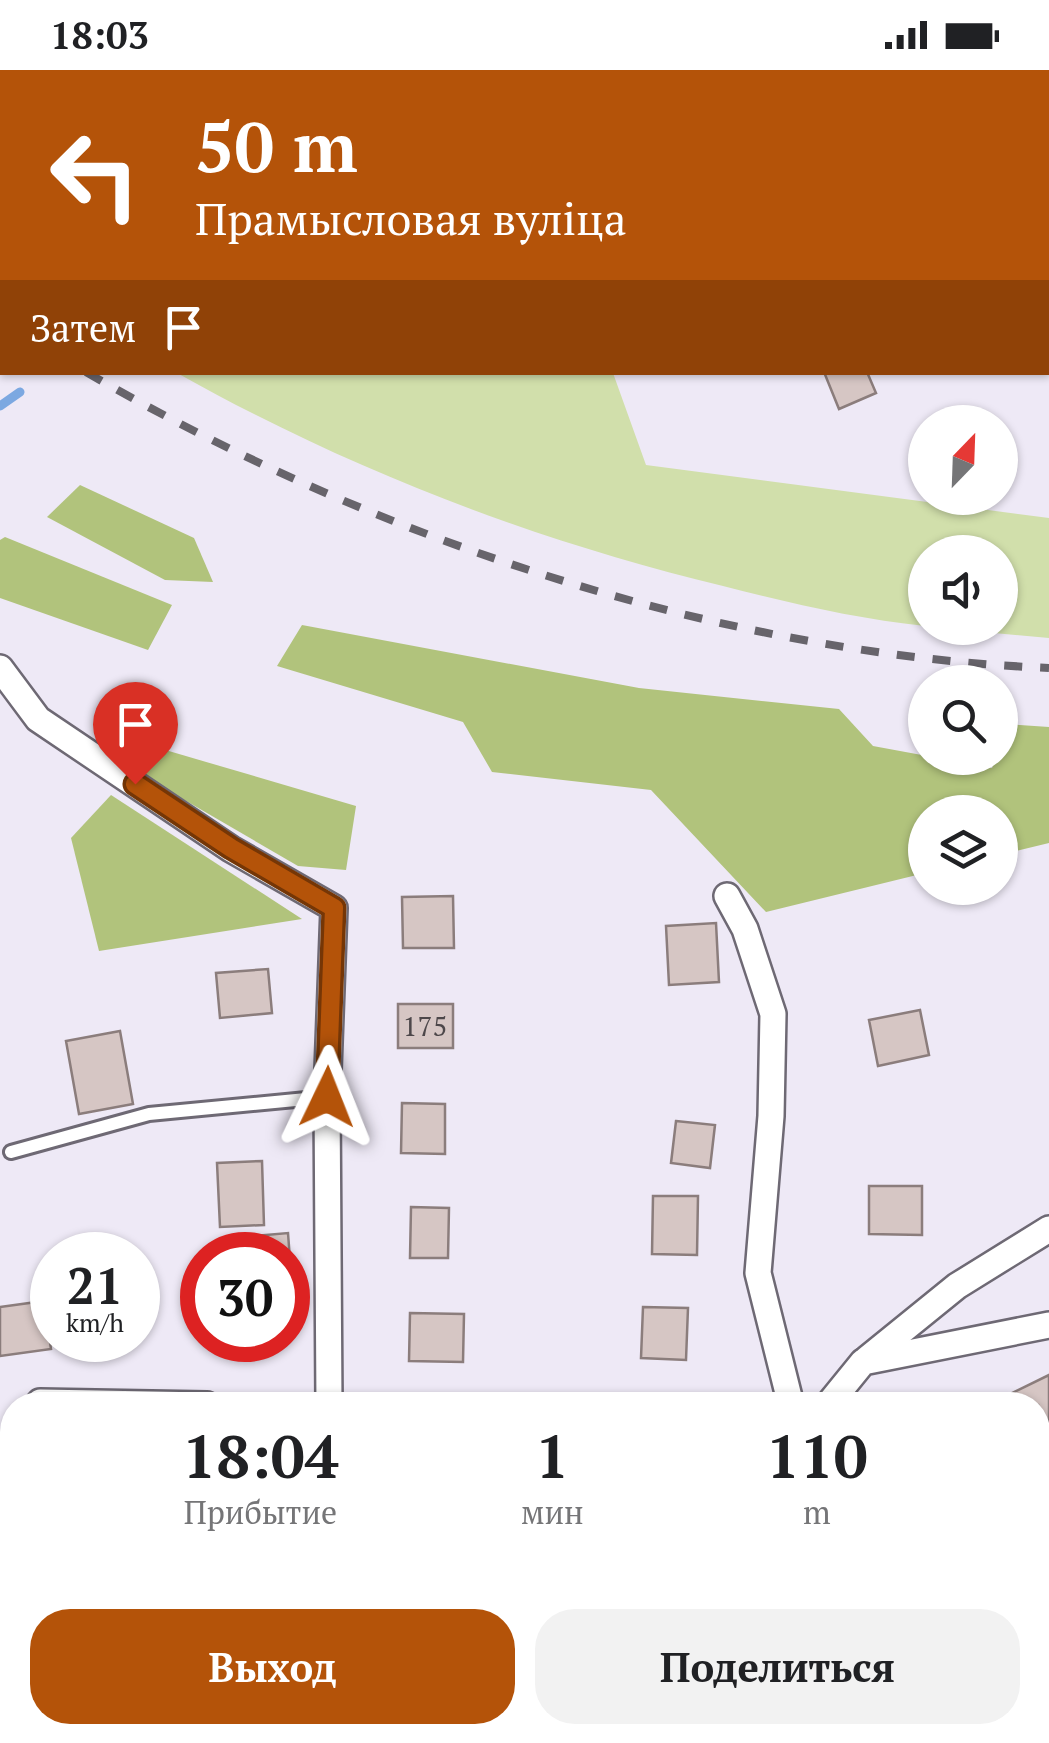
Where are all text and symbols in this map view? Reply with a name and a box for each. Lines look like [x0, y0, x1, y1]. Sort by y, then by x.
text: 18:03 [50, 10, 149, 60]
text: 50 m [195, 99, 358, 192]
icon: left [30, 110, 160, 240]
text: Прамысловая вуліца [195, 188, 626, 248]
icon: arrive [156, 300, 211, 355]
text: Затем [30, 303, 136, 353]
north arrow [908, 405, 1018, 515]
map controls [908, 405, 1018, 905]
button: sound [908, 535, 1018, 645]
button: search [908, 665, 1018, 775]
pin [93, 682, 178, 785]
icon: arrive [108, 697, 163, 752]
button: layers [908, 795, 1018, 905]
house number: 175 [403, 1007, 447, 1044]
position arrow [275, 1045, 379, 1149]
speed limit sign: 30 [180, 1232, 310, 1362]
text: 21 [67, 1252, 123, 1318]
text: km/h [66, 1306, 124, 1339]
text: 18:04 [182, 1416, 339, 1495]
text: 1 [535, 1416, 569, 1495]
text: 110 [766, 1416, 868, 1495]
text: Прибытие [184, 1491, 337, 1533]
text: мин [521, 1491, 584, 1533]
text: m [803, 1491, 831, 1533]
button: Выход [30, 1609, 515, 1724]
button: Поделиться [535, 1609, 1020, 1724]

